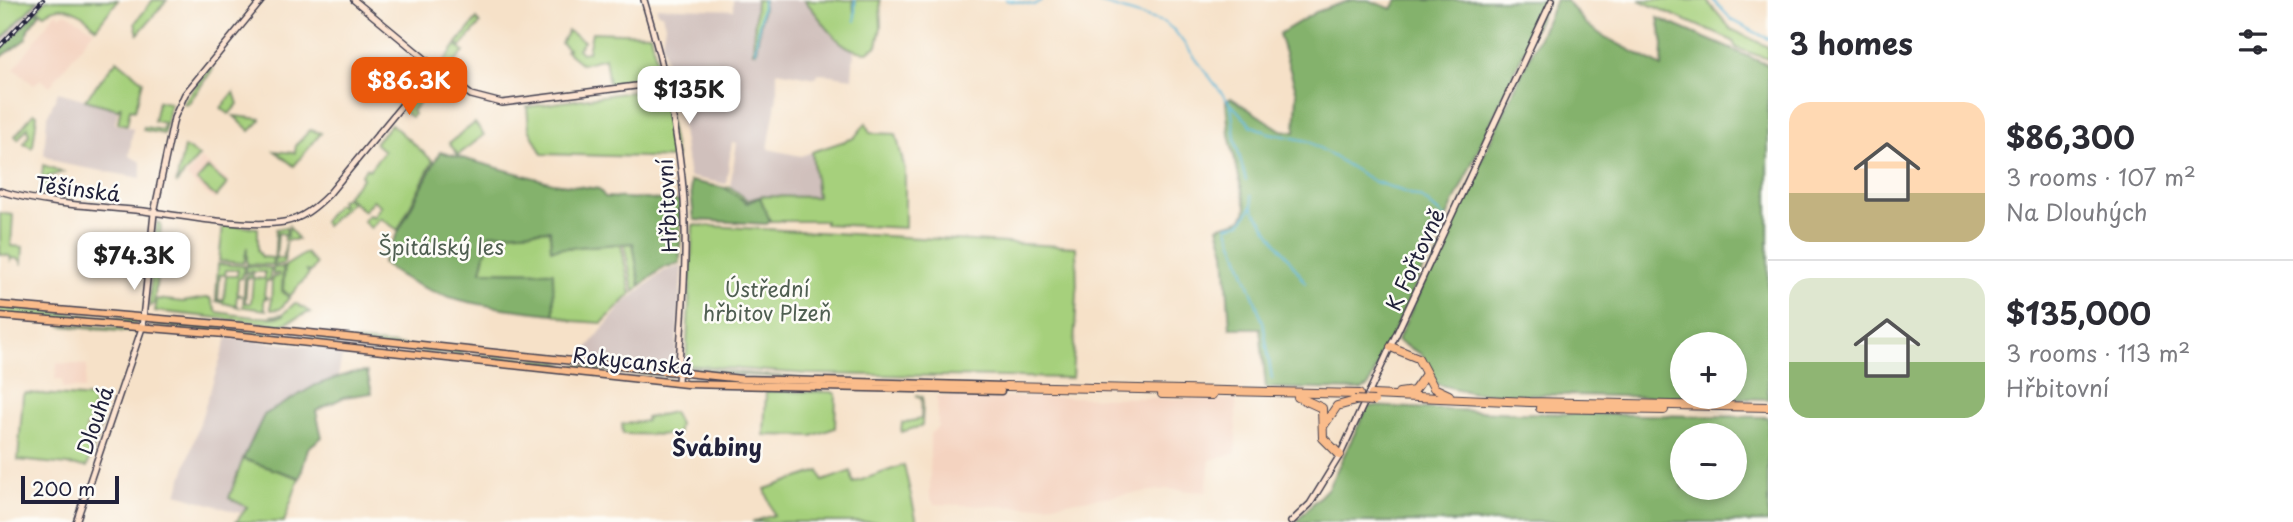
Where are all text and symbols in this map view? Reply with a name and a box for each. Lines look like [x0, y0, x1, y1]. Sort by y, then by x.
text: 3 homes [1789, 20, 1913, 65]
icon: filters [2234, 23, 2272, 61]
pin: $86.3K [352, 58, 466, 117]
text: $86.3K [367, 62, 451, 97]
pin: $135K [640, 66, 738, 126]
text: $135K [653, 71, 725, 106]
text: $86,300 [2006, 114, 2135, 159]
icon: home [1845, 130, 1929, 214]
street label: Hřbitovní [648, 158, 684, 254]
text: 3 rooms · 107 m² [2006, 159, 2196, 194]
street label: Těšínská [34, 167, 122, 209]
text: Na Dlouhých [2006, 194, 2148, 229]
street label: K Fořtovně [1376, 202, 1452, 316]
park label: Špitálský les [378, 230, 504, 262]
pin: $74.3K [77, 232, 191, 292]
text: $74.3K [93, 237, 175, 272]
park label: Ústřední hřbitov Plzeň [703, 272, 831, 328]
text: $135,000 [2006, 290, 2151, 335]
icon: home [1845, 306, 1929, 390]
map controls [1670, 332, 1747, 500]
button: + [1670, 332, 1747, 409]
text: 3 rooms · 113 m² [2006, 335, 2190, 370]
street label: Rokycanská [571, 338, 695, 382]
text: Hřbitovní [2006, 370, 2109, 405]
street label: Dlouhá [67, 381, 121, 459]
button: − [1670, 423, 1747, 500]
district label: Švábiny [672, 429, 762, 464]
scale bar [21, 473, 119, 505]
text: 200 m [32, 474, 95, 502]

